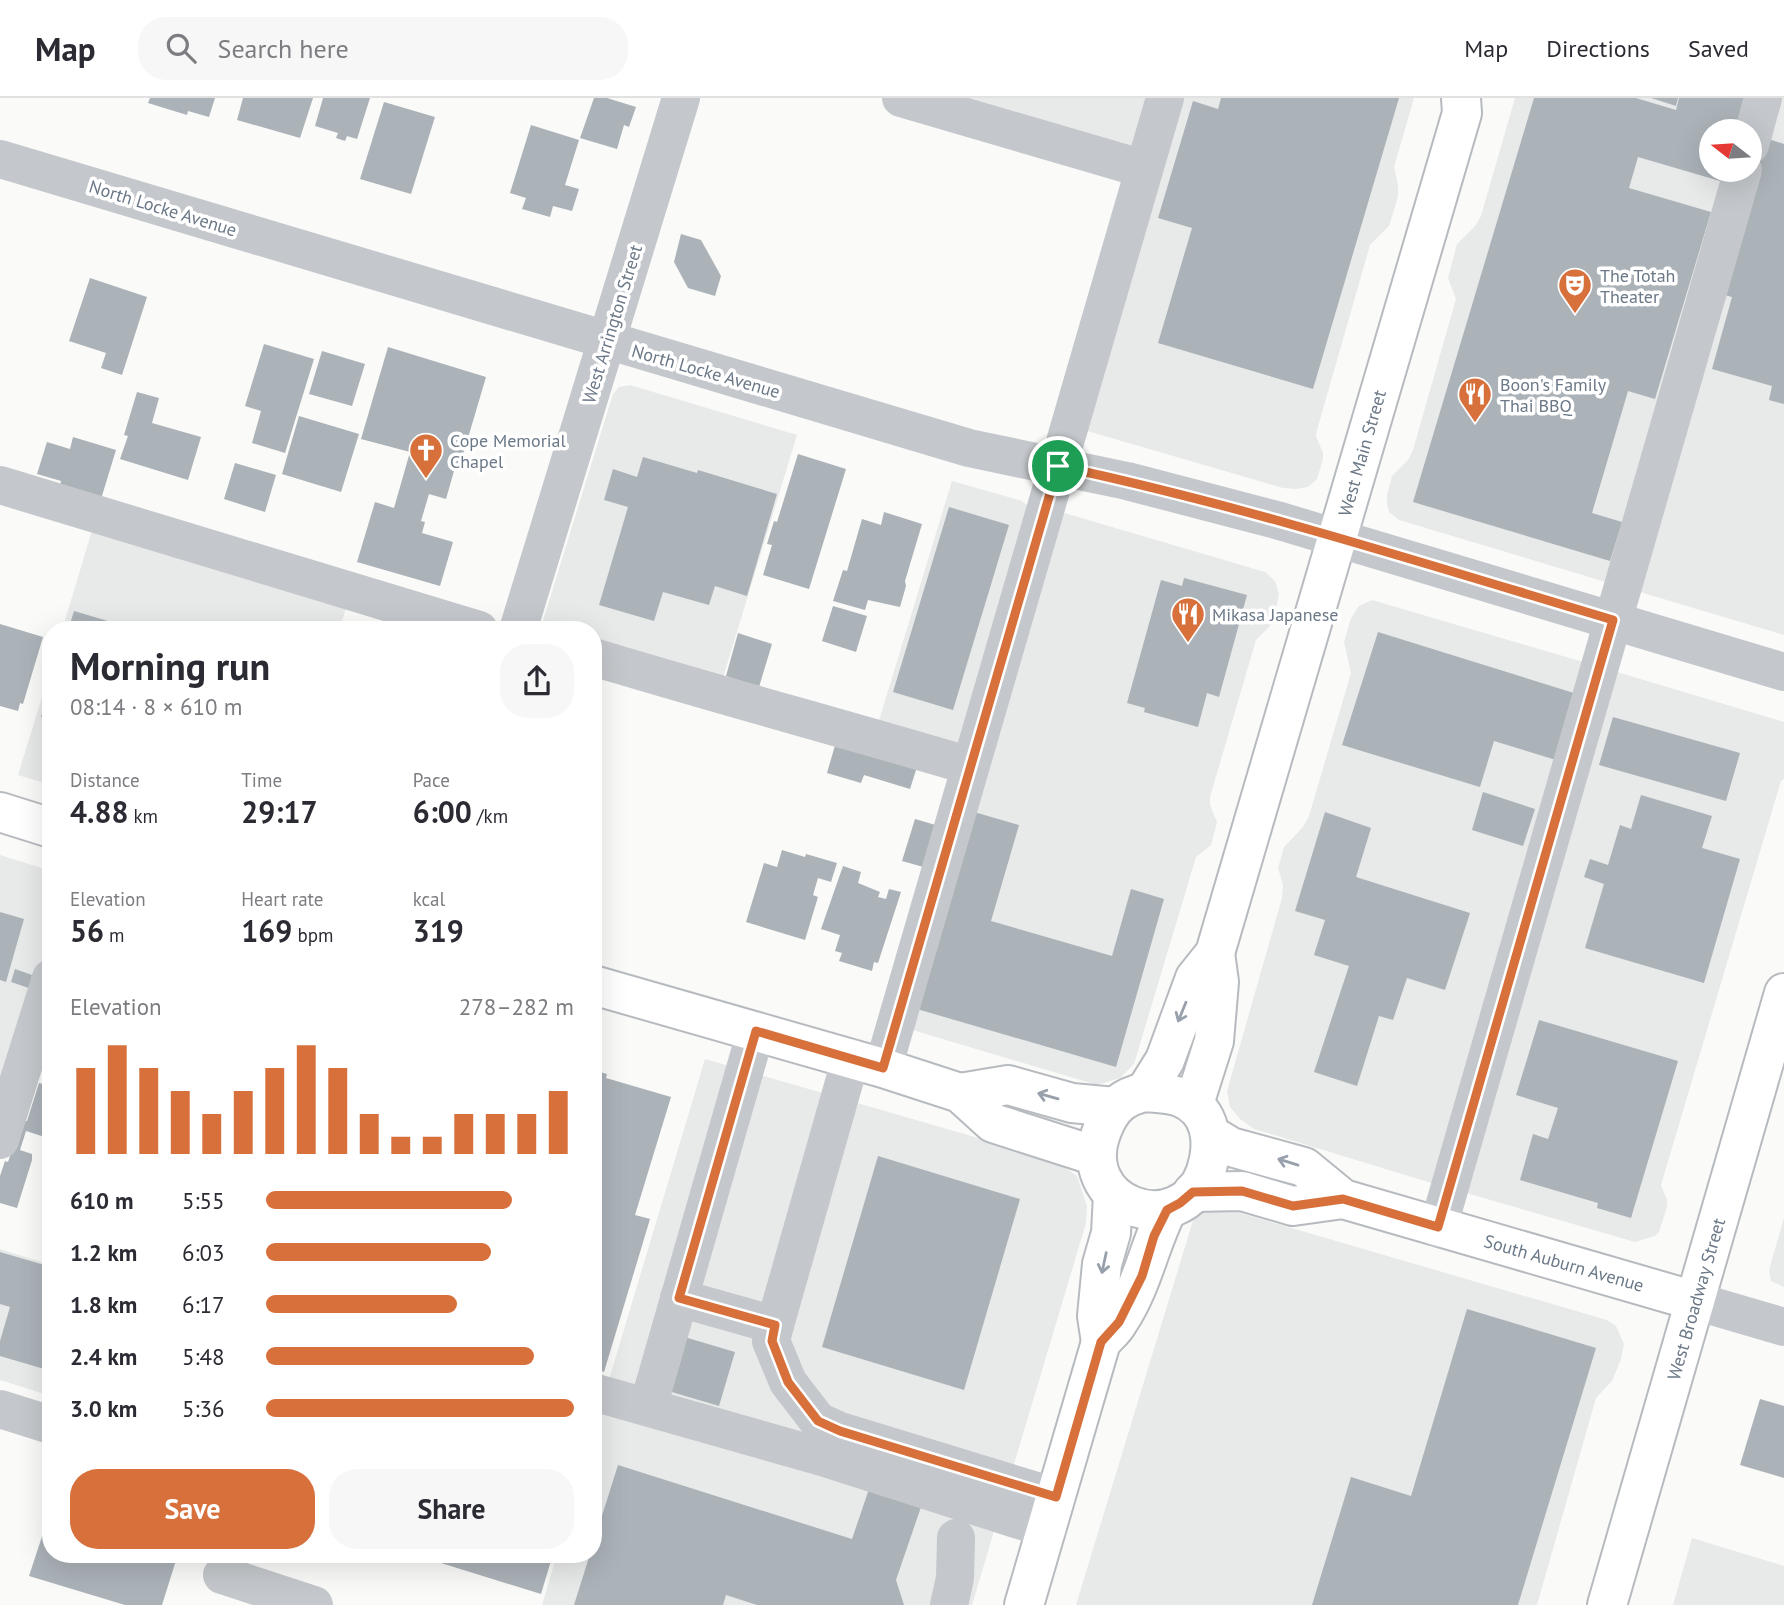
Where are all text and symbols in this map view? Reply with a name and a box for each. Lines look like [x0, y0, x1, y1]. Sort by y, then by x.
search box [138, 17, 628, 80]
text: Map [35, 27, 96, 70]
icon: search [162, 29, 200, 67]
text: Search here [218, 32, 349, 65]
text: Map [1464, 33, 1508, 64]
text: Directions [1546, 33, 1650, 64]
text: Saved [1688, 33, 1749, 64]
north arrow [1699, 119, 1762, 182]
map controls [1699, 119, 1762, 182]
street label: North Locke Avenue [86, 175, 240, 241]
street label: West Arrington Street [577, 242, 647, 406]
place label: The Totah Theater [1600, 264, 1675, 308]
theatre icon: The Totah Theater [1556, 266, 1594, 315]
street label: North Locke Avenue [629, 339, 783, 403]
place label: Boon's Family Thai BBQ [1500, 373, 1607, 417]
restaurant icon: Boon's Family Thai BBQ [1456, 375, 1494, 424]
street label: West Main Street [1333, 387, 1391, 519]
place label: Cope Memorial Chapel [450, 429, 567, 473]
church icon: Cope Memorial Chapel [407, 431, 445, 480]
pin [1028, 436, 1088, 496]
icon: arrive [1039, 447, 1077, 485]
restaurant icon: Mikasa Japanese [1169, 595, 1207, 644]
place label: Mikasa Japanese [1212, 603, 1338, 626]
text: Morning run [70, 641, 270, 690]
button: share [500, 644, 574, 718]
text: 08:14 · 8 × 610 m [70, 692, 242, 721]
text: Distance [70, 768, 140, 792]
text: Time [241, 768, 282, 792]
text: Pace [413, 768, 450, 792]
text: 4.88 [70, 792, 128, 831]
text: 29:17 [241, 792, 317, 831]
text: 6:00 [413, 792, 472, 831]
text: km [128, 804, 158, 828]
text: /km [472, 804, 508, 828]
text: Elevation [70, 887, 146, 911]
text: Heart rate [241, 887, 323, 911]
text: kcal [413, 887, 445, 911]
text: 56 [70, 911, 104, 950]
text: 169 [241, 911, 292, 950]
text: 319 [413, 911, 464, 950]
text: m [104, 923, 125, 947]
text: bpm [292, 923, 333, 947]
text: Elevation [70, 992, 162, 1021]
text: 278–282 m [459, 992, 574, 1021]
one-way arrow [1174, 1001, 1187, 1022]
one-way arrow [1037, 1089, 1059, 1102]
one-way arrow [1277, 1154, 1299, 1167]
text: 610 m [70, 1186, 133, 1215]
text: 5:55 [182, 1186, 225, 1215]
street label: West Broadway Street [1662, 1215, 1730, 1383]
street label: South Auburn Avenue [1481, 1229, 1647, 1297]
text: 1.2 km [70, 1238, 137, 1267]
text: 6:03 [182, 1238, 225, 1267]
one-way arrow [1096, 1251, 1110, 1274]
text: 1.8 km [70, 1290, 137, 1319]
text: 6:17 [182, 1290, 225, 1319]
text: 2.4 km [70, 1342, 137, 1371]
text: 5:48 [182, 1342, 225, 1371]
text: 3.0 km [70, 1394, 137, 1423]
text: 5:36 [182, 1394, 225, 1423]
button: Save [70, 1469, 315, 1549]
button: Share [329, 1469, 574, 1549]

